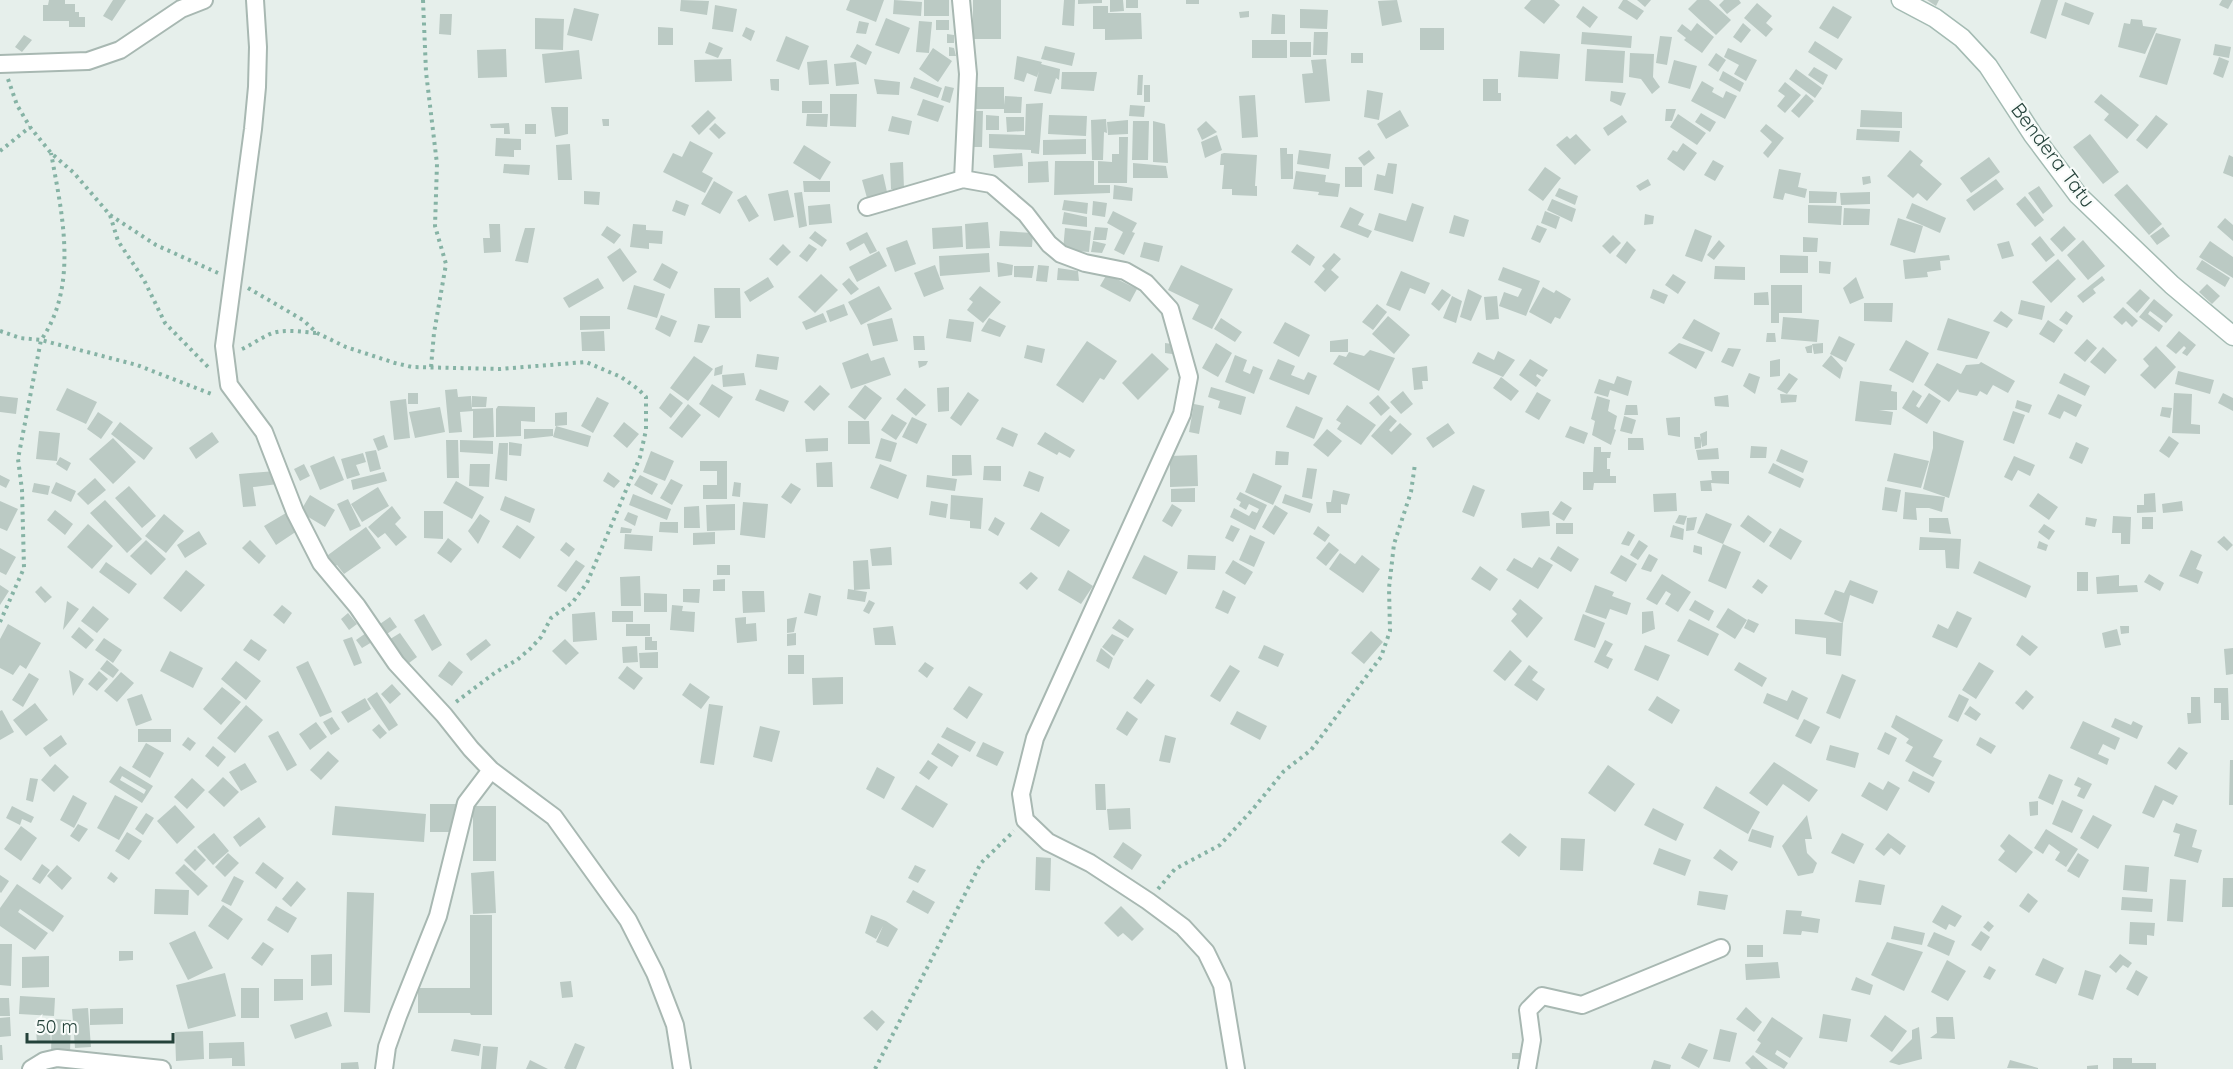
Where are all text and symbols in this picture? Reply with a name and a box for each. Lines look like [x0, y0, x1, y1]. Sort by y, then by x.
street label: Bendera Tatu [2006, 97, 2101, 212]
scale bar [27, 1006, 172, 1044]
text: 50 m [36, 1015, 78, 1038]

